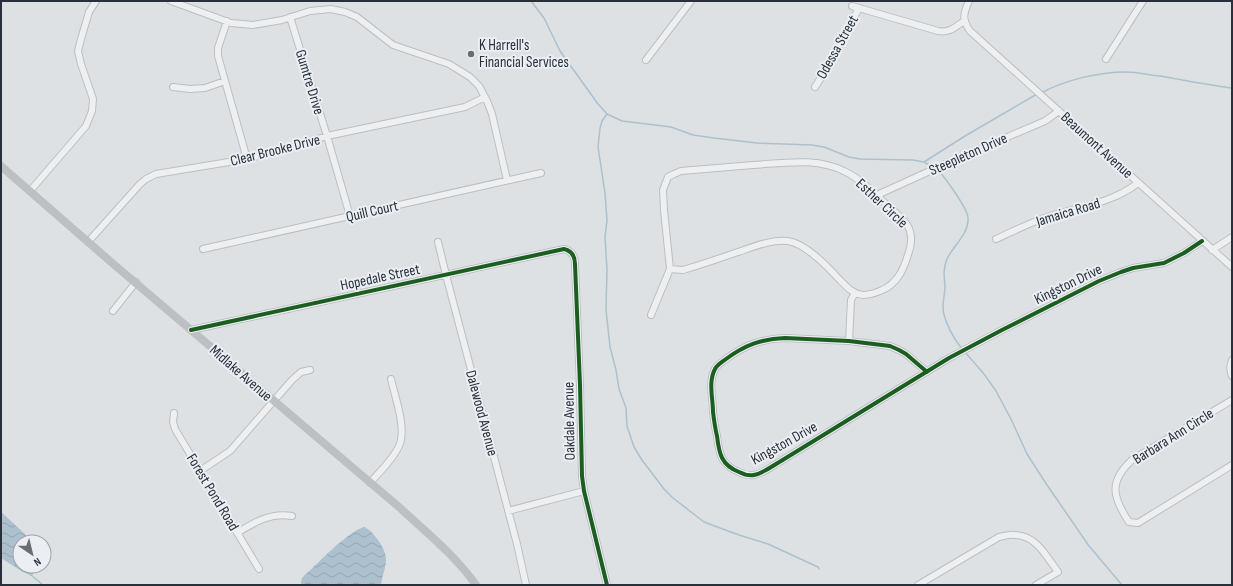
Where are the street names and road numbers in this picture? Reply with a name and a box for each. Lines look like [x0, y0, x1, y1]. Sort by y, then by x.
street label: Odessa Street [812, 12, 863, 82]
street label: Gumtre Drive [291, 47, 328, 117]
street label: Beaumont Avenue [1057, 108, 1137, 183]
street label: Steepleton Drive [926, 129, 1010, 180]
street label: Clear Brooke Drive [228, 130, 322, 171]
street label: Esther Circle [852, 175, 912, 232]
street label: Jamaica Road [1033, 194, 1102, 232]
street label: Quill Court [344, 196, 401, 227]
street label: Hopedale Street [339, 260, 422, 295]
street label: Kingston Drive [1031, 260, 1105, 309]
street label: Midlake Avenue [205, 341, 276, 406]
street label: Dalewood Avenue [461, 368, 502, 458]
street label: Oakdale Avenue [559, 382, 580, 460]
street label: Barbara Ann Circle [1129, 404, 1217, 469]
street label: Kingston Drive [748, 417, 821, 469]
street label: Forest Pond Road [182, 450, 243, 534]

